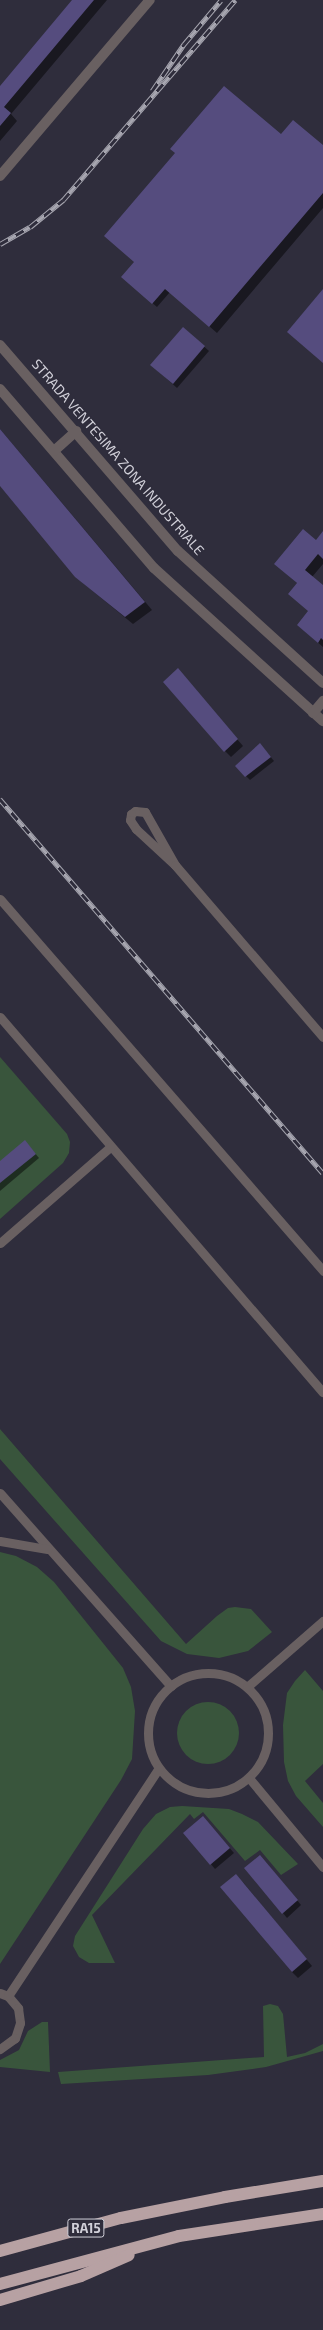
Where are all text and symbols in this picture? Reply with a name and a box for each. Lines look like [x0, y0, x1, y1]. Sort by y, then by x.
street label: STRADA VENTESIMA ZONA INDUSTRIALE [28, 355, 208, 559]
road number: RA15 [67, 2217, 105, 2239]

